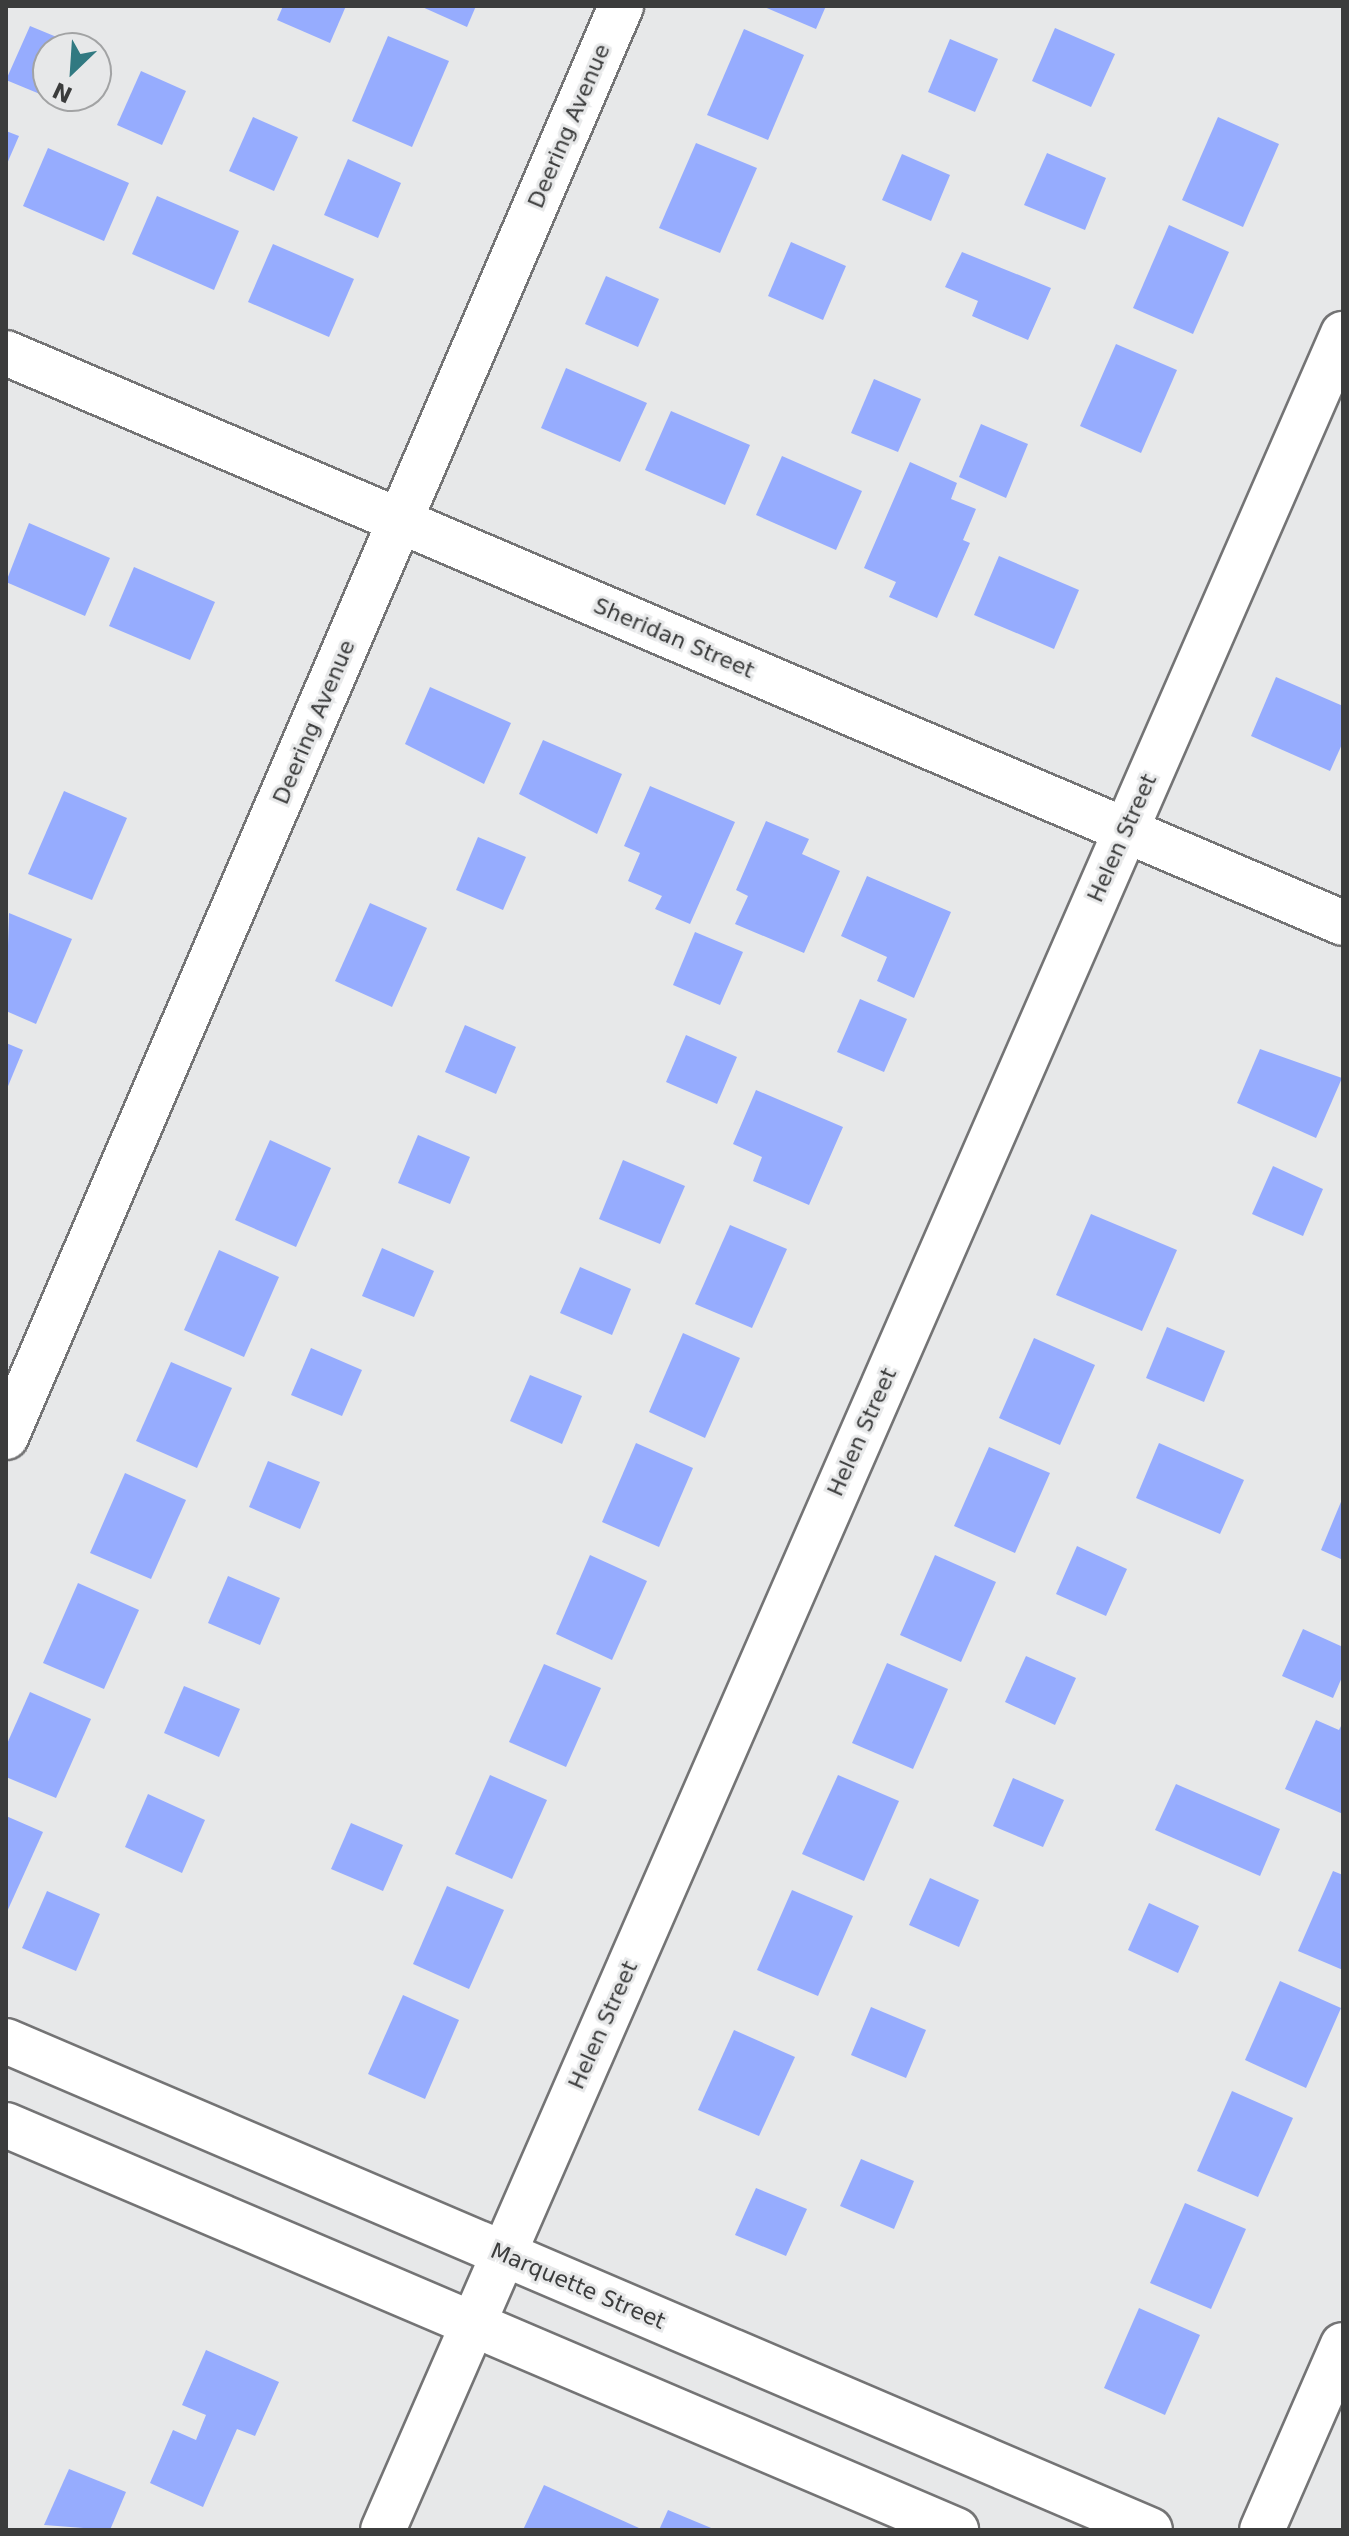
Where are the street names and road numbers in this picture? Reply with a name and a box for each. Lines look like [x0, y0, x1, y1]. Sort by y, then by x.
street label: Deering Avenue [523, 40, 615, 212]
street label: Sheridan Street [590, 592, 758, 684]
street label: Deering Avenue [268, 636, 360, 808]
street label: Helen Street [1082, 770, 1162, 906]
street label: Helen Street [822, 1364, 902, 1500]
street label: Helen Street [563, 1957, 643, 2093]
street label: Marquette Street [487, 2237, 669, 2335]

